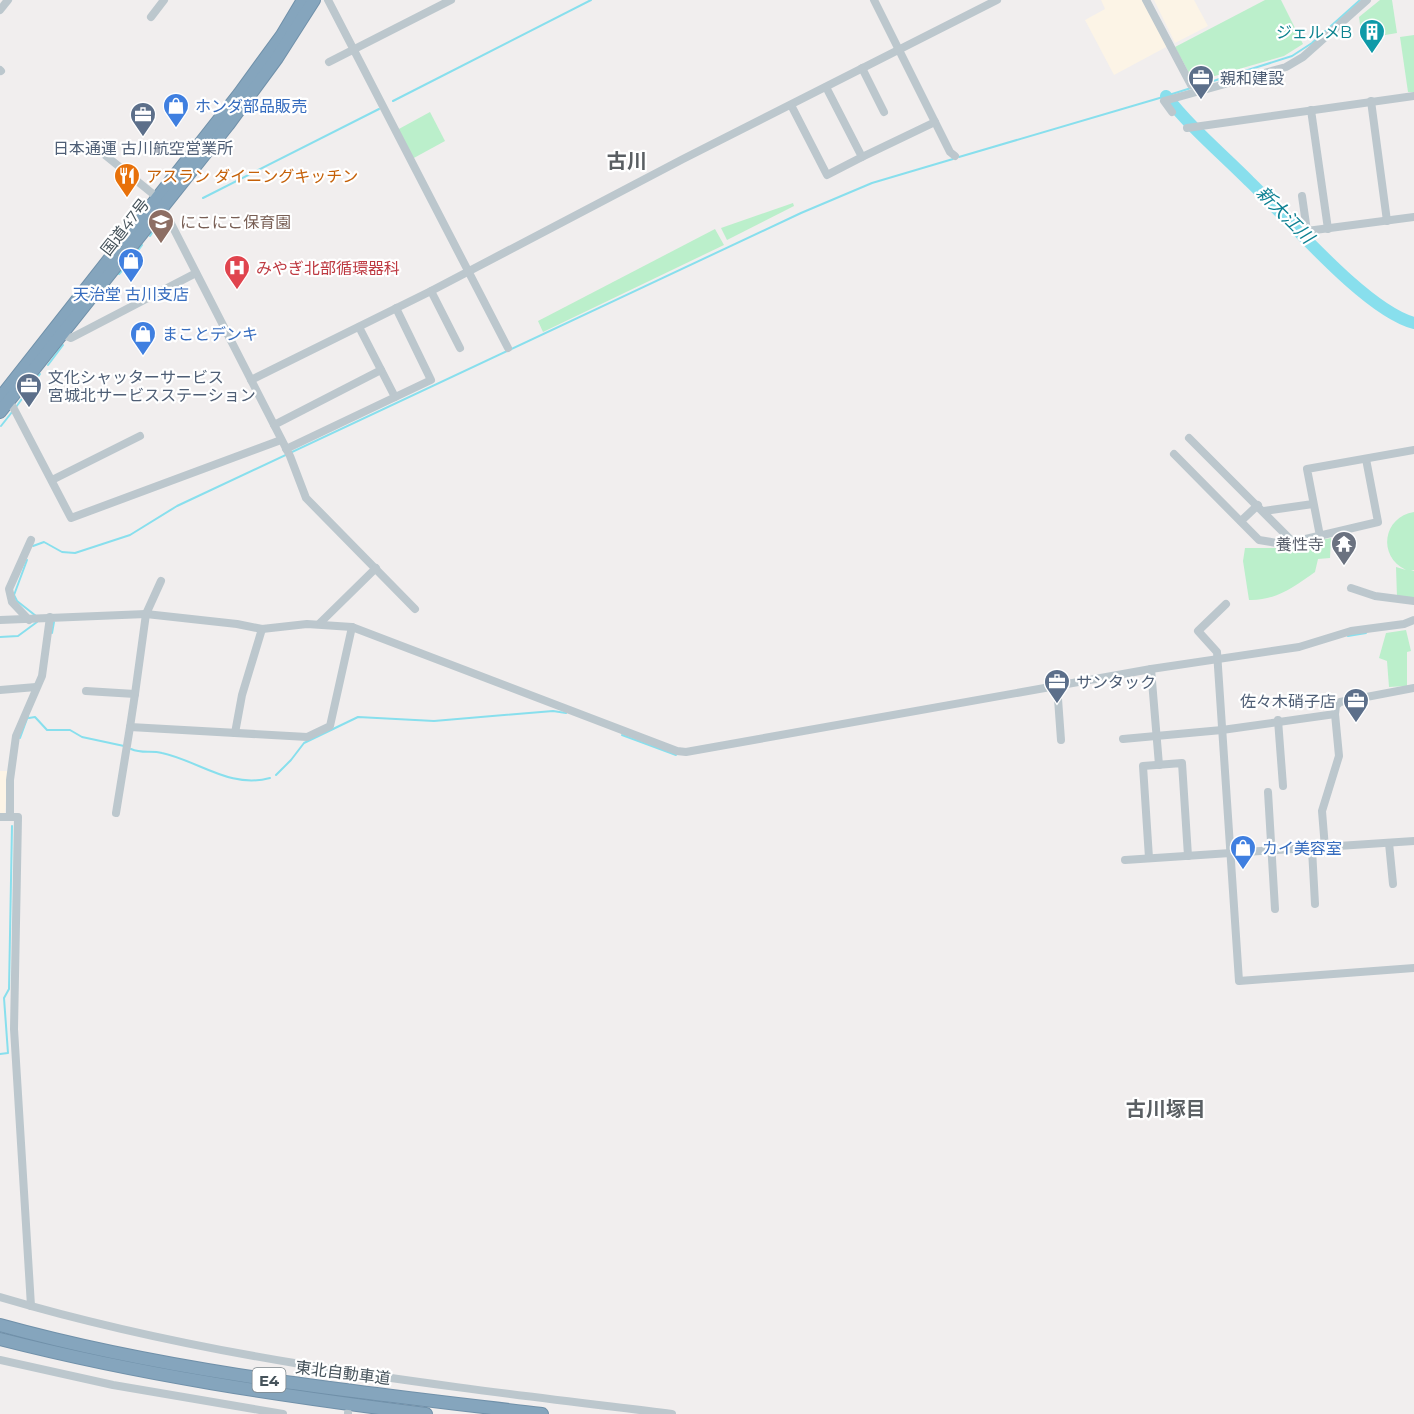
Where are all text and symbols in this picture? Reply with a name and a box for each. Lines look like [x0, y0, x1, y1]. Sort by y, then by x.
building icon: ジェルメB [1357, 17, 1387, 55]
place label: ジェルメB [1276, 23, 1352, 42]
office icon: 親和建設 [1186, 63, 1216, 101]
place label: 親和建設 [1220, 69, 1284, 88]
shop icon: ホンダ部品販売 [161, 91, 191, 129]
place label: ホンダ部品販売 [195, 97, 307, 116]
office icon: 日本通運 古川航空営業所 [128, 100, 158, 138]
place label: 日本通運 古川航空営業所 [53, 139, 233, 158]
district label: 古川 [607, 149, 647, 173]
restaurant icon: アスラン ダイニングキッチン [112, 161, 142, 199]
place label: アスラン ダイニングキッチン [146, 167, 358, 186]
water label: 新大江川 [1252, 182, 1320, 250]
street label: 国道47号 [97, 195, 153, 259]
school or university icon: にこにこ保育園 [146, 207, 176, 245]
place label: にこにこ保育園 [180, 213, 291, 232]
shop icon: 天治堂 古川支店 [116, 246, 146, 284]
hospital icon: みやぎ北部循環器科 [222, 253, 252, 291]
place label: みやぎ北部循環器科 [256, 259, 400, 278]
place label: 天治堂 古川支店 [73, 285, 189, 304]
shop icon: まことデンキ [128, 319, 158, 357]
place label: まことデンキ [162, 325, 258, 344]
place label: 文化シャッターサービス 宮城北サービスステーション [48, 368, 256, 405]
office icon: 文化シャッターサービス 宮城北サービスステーション [14, 371, 44, 409]
temple icon: 養性寺 [1329, 529, 1359, 567]
place label: 養性寺 [1276, 535, 1324, 554]
office icon: サンタック [1042, 667, 1072, 705]
place label: サンタック [1076, 673, 1156, 692]
office icon: 佐々木硝子店 [1341, 686, 1371, 724]
place label: 佐々木硝子店 [1240, 692, 1336, 711]
shop icon: カイ美容室 [1228, 833, 1258, 871]
place label: カイ美容室 [1262, 839, 1342, 858]
district label: 古川塚目 [1126, 1097, 1206, 1121]
street label: 東北自動車道 [294, 1358, 392, 1388]
road number: E4 [252, 1368, 286, 1392]

